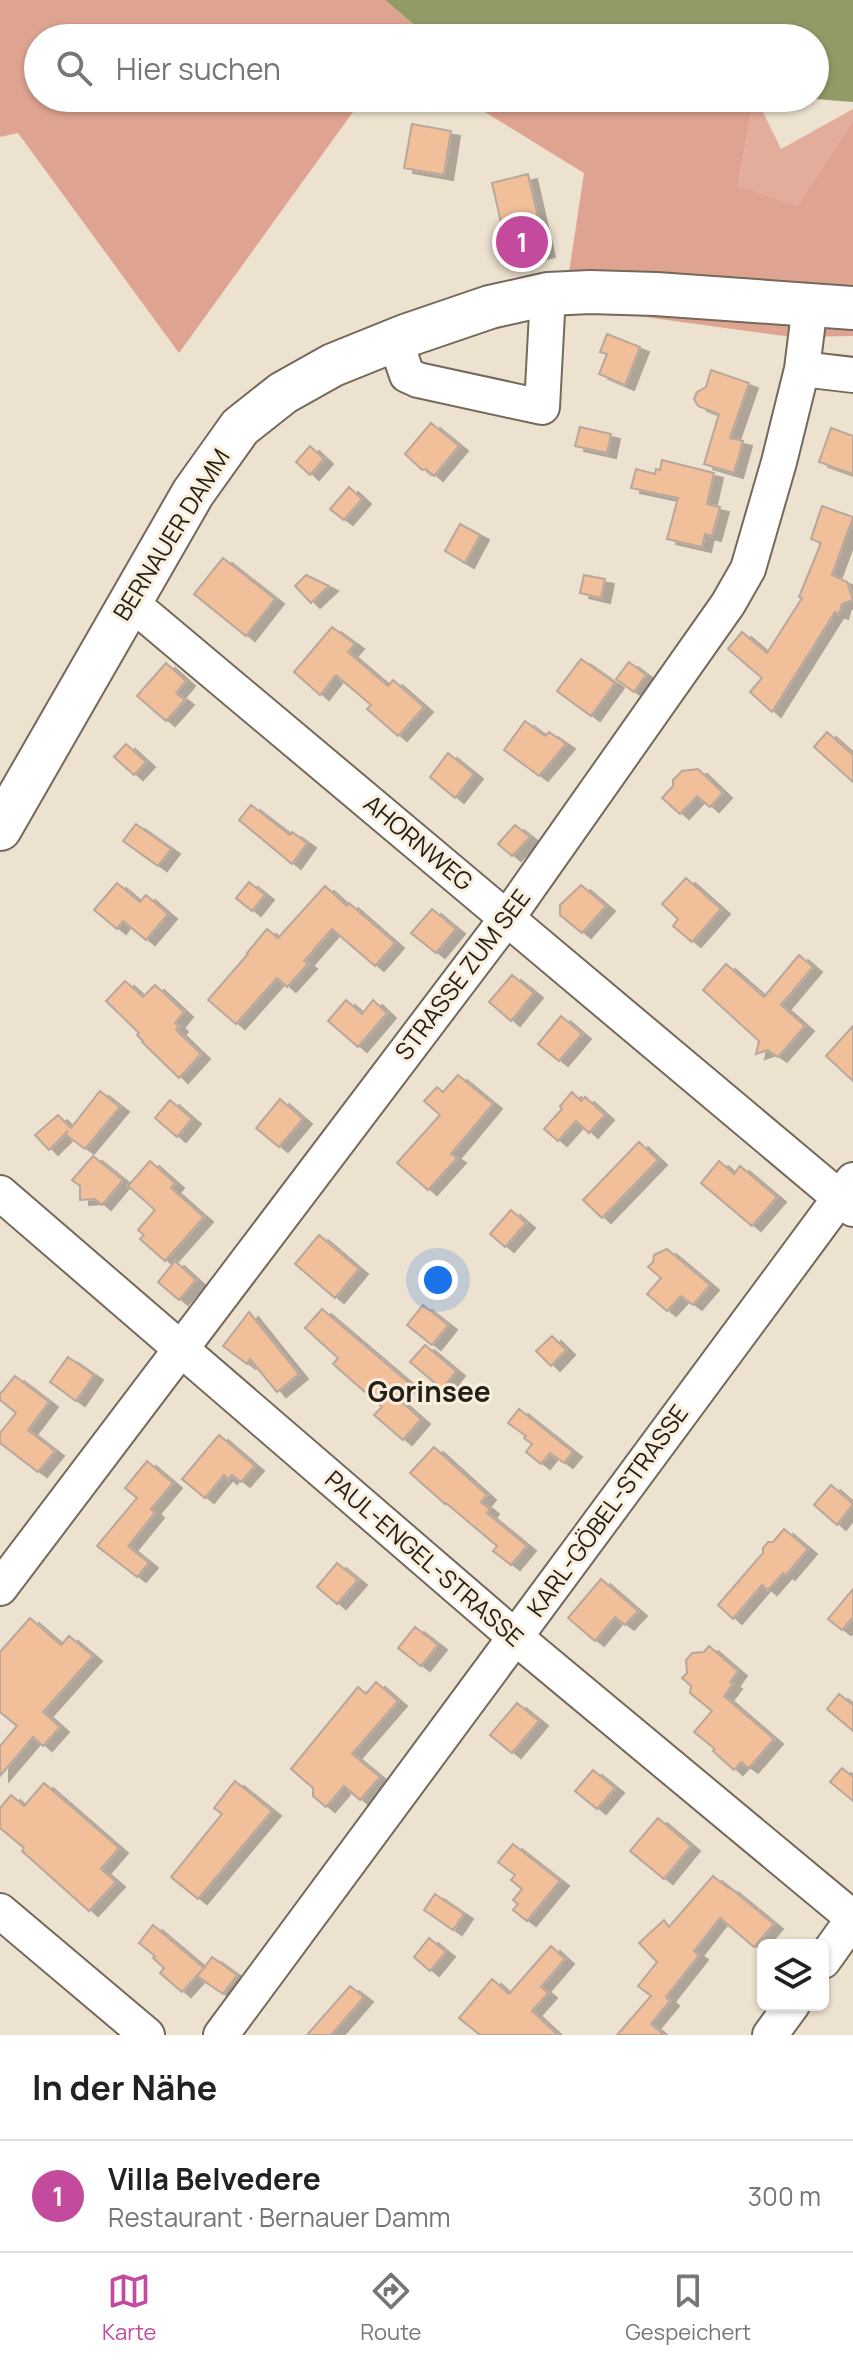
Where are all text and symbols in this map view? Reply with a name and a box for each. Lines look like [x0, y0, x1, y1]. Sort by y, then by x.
search box [24, 24, 829, 112]
icon: search [52, 46, 96, 90]
text: Hier suchen [116, 48, 281, 89]
pin: 1 [496, 212, 548, 272]
street label: BERNAUER DAMM [105, 442, 237, 626]
street label: AHORNWEG [357, 787, 481, 897]
street label: STRASSE ZUM SEE [387, 882, 537, 1066]
your location [418, 1260, 458, 1300]
district label: Gorinsee [367, 1372, 491, 1410]
street label: KARL-GÖBEL-STRASSE [519, 1397, 695, 1623]
street label: PAUL-ENGEL-STRASSE [319, 1462, 531, 1653]
map controls [757, 1939, 829, 2011]
button: layers [757, 1939, 829, 2011]
text: In der Nähe [32, 2064, 217, 2110]
text: Villa Belvedere [108, 2158, 321, 2199]
text: 1 [52, 2178, 64, 2214]
text: 300 m [748, 2178, 821, 2214]
text: Restaurant · Bernauer Damm [108, 2199, 451, 2235]
tab: Karte [102, 2269, 156, 2347]
tab: Route [360, 2269, 421, 2347]
tab: Gespeichert [625, 2269, 751, 2347]

